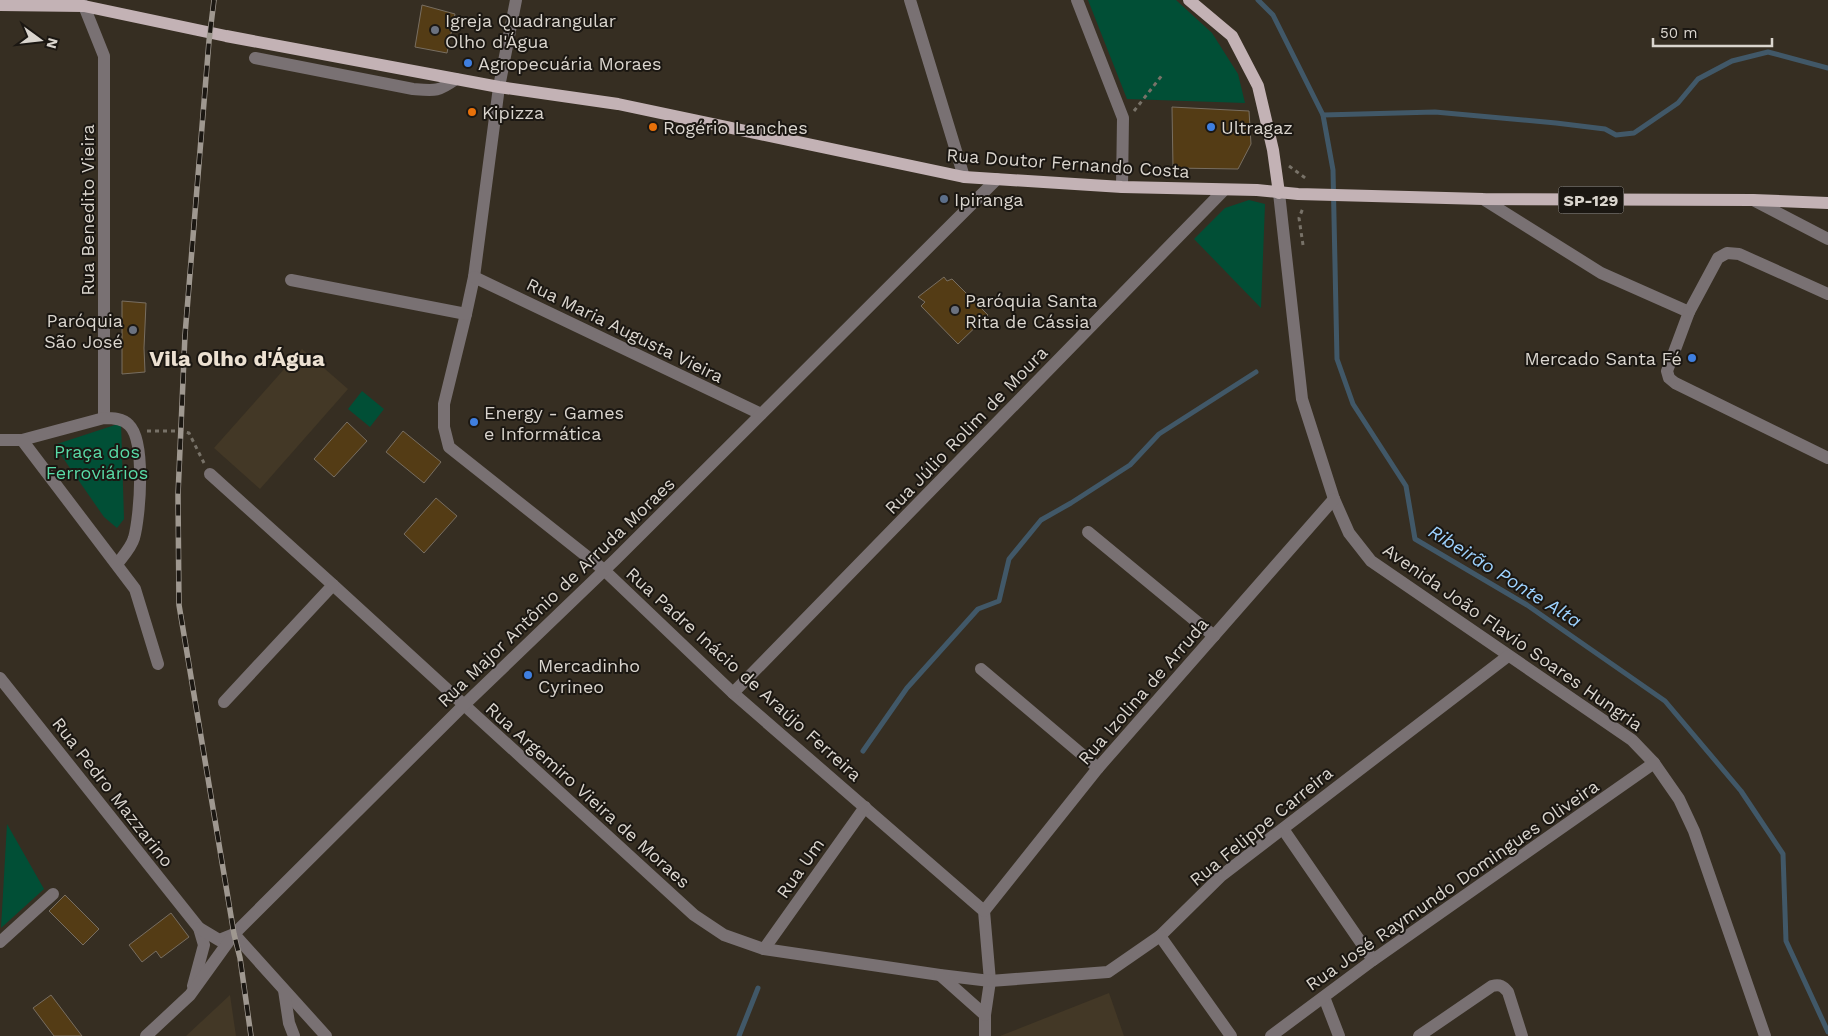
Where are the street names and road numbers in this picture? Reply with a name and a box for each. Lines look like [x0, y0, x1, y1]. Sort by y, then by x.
street label: Rua Benedito Vieira [77, 124, 98, 296]
street label: Rua Doutor Fernando Costa [946, 144, 1190, 182]
road number: SP-129 [1558, 186, 1624, 214]
street label: Rua Maria Augusta Vieira [523, 273, 727, 387]
street label: Rua Júlio Rolim de Moura [880, 342, 1052, 518]
street label: Rua Major Antônio de Arruda Moraes [433, 473, 679, 711]
street label: Avenida João Flavio Soares Hungria [1379, 539, 1647, 735]
street label: Rua Padre Inácio de Araújo Ferreira [622, 563, 866, 785]
street label: Rua Izolina de Arruda [1073, 613, 1213, 769]
street label: Rua Argemiro Vieira de Moraes [481, 698, 695, 892]
street label: Rua Pedro Mazzarino [48, 713, 178, 871]
street label: Rua Felippe Carreira [1185, 762, 1337, 890]
street label: Rua José Raymundo Domingues Oliveira [1301, 775, 1603, 995]
street label: Rua Um [772, 834, 828, 902]

